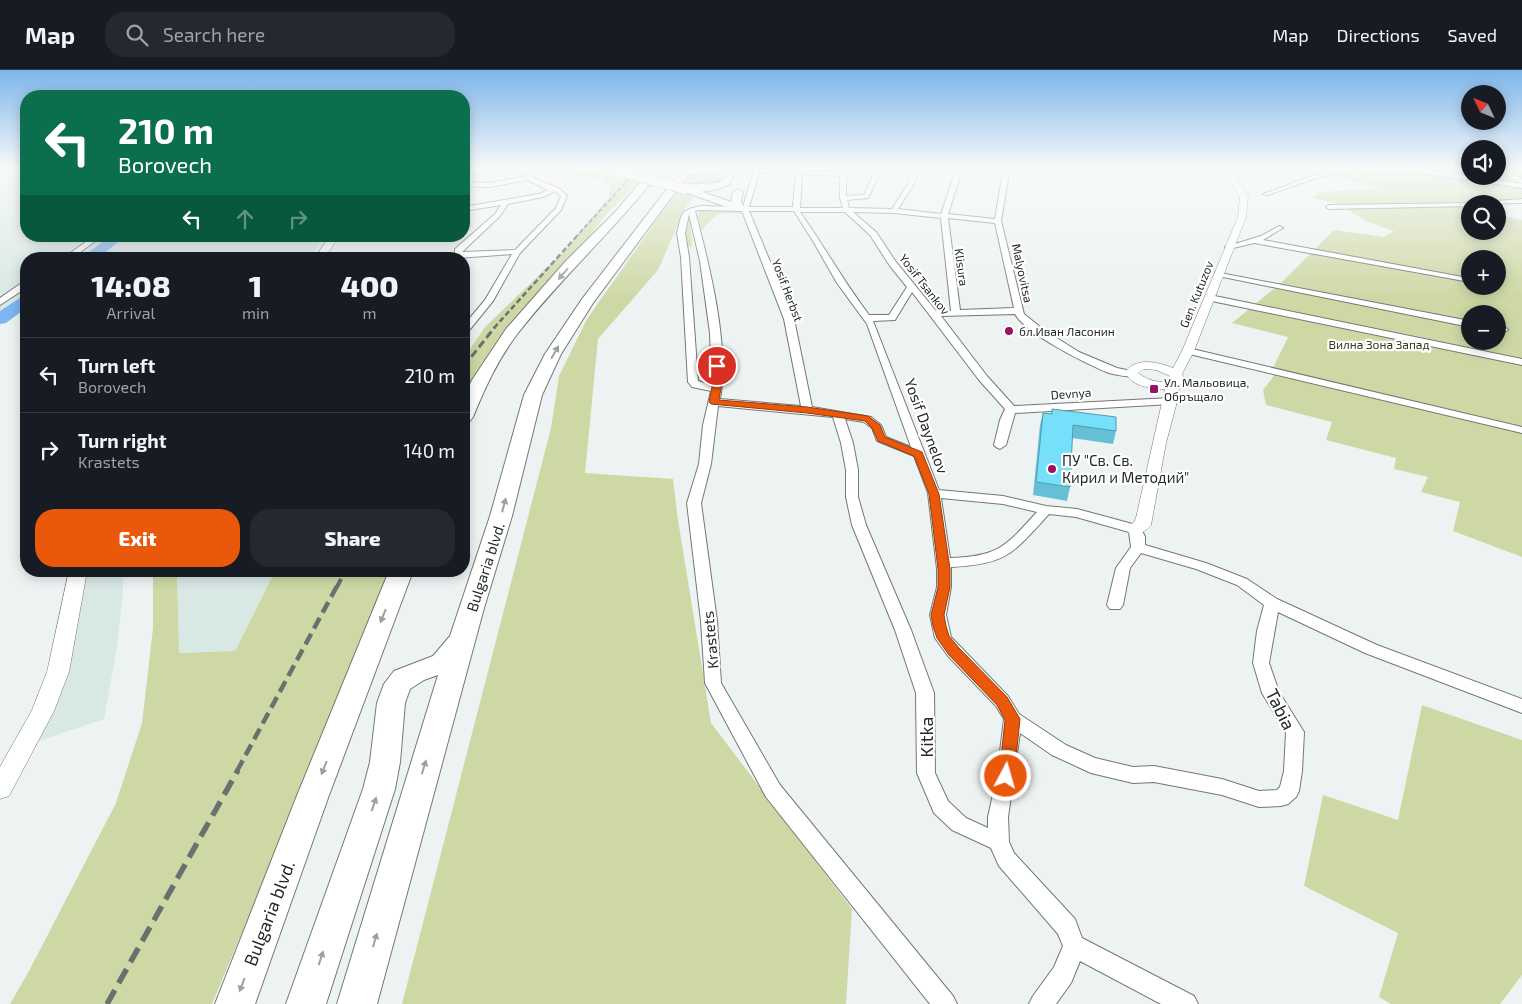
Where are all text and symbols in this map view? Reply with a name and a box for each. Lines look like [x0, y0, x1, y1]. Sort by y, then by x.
search box [105, 12, 455, 57]
text: Map [25, 20, 75, 49]
icon: search [123, 21, 151, 49]
text: Search here [163, 23, 265, 46]
text: Map [1272, 24, 1309, 46]
text: Directions [1337, 24, 1420, 46]
text: Saved [1448, 24, 1497, 46]
north arrow [1461, 85, 1506, 130]
map controls [1461, 85, 1506, 350]
text: 210 m [118, 109, 214, 151]
icon: left [35, 110, 100, 175]
button: sound [1461, 140, 1506, 185]
text: Borovech [118, 151, 212, 177]
button: search [1461, 195, 1506, 240]
icon: left [178, 205, 206, 233]
icon: ahead [231, 205, 259, 233]
icon: right [284, 205, 312, 233]
street label: Malyovitsa [1010, 242, 1036, 304]
street label: Klisura [952, 247, 972, 287]
button: + [1461, 250, 1506, 295]
street label: Yosif Tsankov [897, 251, 953, 318]
street label: Yosif Herbst [770, 257, 806, 324]
street label: Gen. Kutuzov [1176, 258, 1216, 329]
text: 14:08 [91, 267, 171, 303]
text: 1 [249, 267, 262, 303]
text: 400 [340, 267, 399, 303]
one-way arrow [557, 267, 569, 279]
text: Arrival [107, 303, 155, 322]
text: min [242, 303, 269, 322]
text: m [363, 303, 377, 322]
button: − [1461, 305, 1506, 350]
place label: бл.Иван Ласонин [1019, 324, 1115, 338]
marker: бл.Иван Ласонин [1003, 325, 1015, 337]
park label: Вилна Зона Запад [1328, 337, 1430, 351]
one-way arrow [550, 345, 559, 358]
pin [696, 345, 738, 387]
icon: arrive [703, 352, 731, 380]
text: Turn left [78, 354, 155, 377]
icon: left [35, 361, 63, 389]
text: 210 m [404, 364, 455, 387]
place label: Ул. Мальовица, Обръщало [1164, 375, 1249, 403]
street label: Yosif Daynelov [901, 376, 953, 476]
text: Borovech [78, 377, 146, 396]
marker: Ул. Мальовица, Обръщало [1148, 383, 1160, 395]
street label: Devnya [1050, 385, 1092, 401]
text: Turn right [78, 429, 166, 452]
icon: right [35, 436, 63, 464]
text: 140 m [403, 439, 455, 462]
place label: ПУ "Св. Св. Кирил и Методий" [1062, 451, 1189, 486]
text: Krastets [78, 452, 140, 471]
marker: ПУ "Св. Св. Кирил и Методий" [1046, 463, 1058, 475]
one-way arrow [500, 498, 508, 513]
button: Exit [35, 509, 240, 567]
button: Share [250, 509, 455, 567]
street label: Bulgaria blvd. [462, 520, 508, 614]
one-way arrow [379, 609, 386, 624]
street label: Krastets [699, 610, 721, 670]
street label: Tabia [1261, 685, 1301, 733]
street label: Kitka [915, 716, 937, 758]
position arrow [979, 749, 1031, 801]
one-way arrow [421, 760, 429, 775]
one-way arrow [320, 761, 328, 776]
one-way arrow [370, 796, 378, 811]
street label: Bulgaria blvd. [239, 857, 299, 969]
one-way arrow [371, 933, 379, 948]
one-way arrow [318, 950, 326, 965]
one-way arrow [238, 978, 245, 993]

